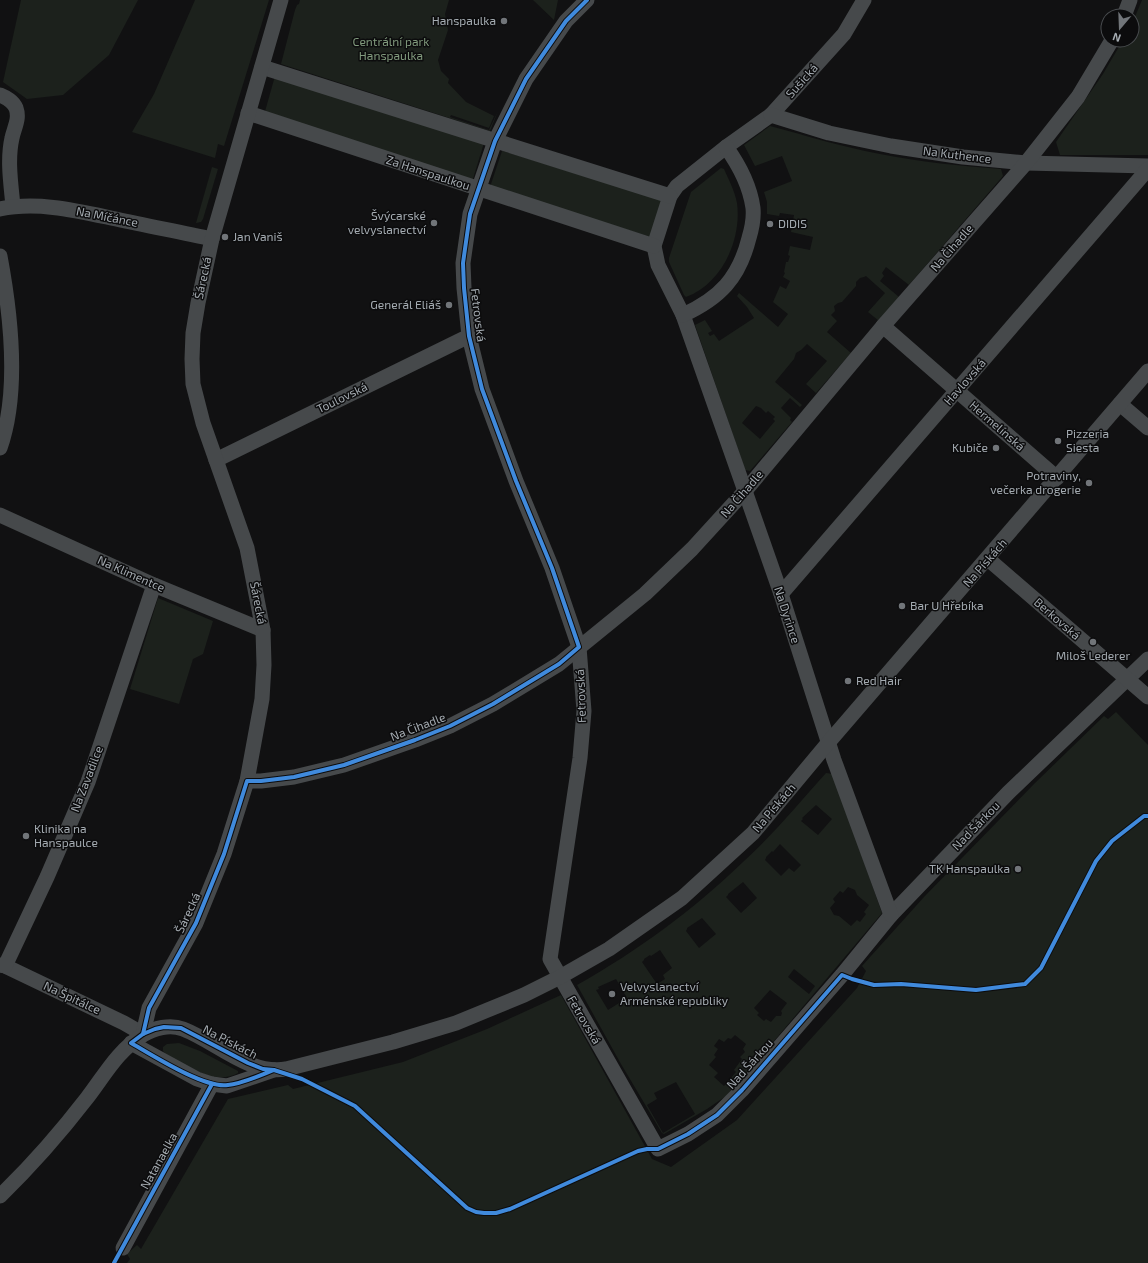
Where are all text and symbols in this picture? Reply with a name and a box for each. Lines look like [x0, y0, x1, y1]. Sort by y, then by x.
north arrow [1100, 8, 1140, 48]
place label: Hanspaulka [432, 13, 496, 27]
marker: Hanspaulka [499, 16, 509, 26]
text: N [1111, 30, 1122, 45]
park label: Centrální park Hanspaulka [353, 34, 429, 62]
street label: Sušická [782, 60, 820, 100]
street label: Na Kuthence [922, 143, 992, 165]
street label: Za Hanspaulkou [385, 152, 472, 192]
street label: Na Míčánce [75, 203, 139, 229]
place label: Švýcarské velvyslanectví [348, 208, 427, 236]
place label: DIDIS [778, 216, 807, 230]
marker: Švýcarské velvyslanectví [429, 218, 439, 228]
marker: DIDIS [765, 219, 775, 229]
street label: Na Čihadle [927, 221, 976, 274]
place label: Jan Vaniš [233, 229, 283, 243]
marker: Jan Vaniš [220, 232, 230, 242]
street label: Šárecká [191, 255, 213, 300]
street label: Fetrovská [469, 287, 489, 342]
place label: Generál Eliáš [370, 297, 441, 311]
marker: Generál Eliáš [444, 300, 454, 310]
street label: Havlovská [940, 355, 988, 407]
street label: Toulovská [314, 379, 369, 415]
street label: Hermelínská [967, 397, 1028, 453]
place label: Pizzeria Siesta [1066, 426, 1109, 454]
marker: Pizzeria Siesta [1053, 436, 1063, 446]
place label: Kubiče [952, 440, 988, 454]
marker: Kubiče [991, 443, 1001, 453]
street label: Na Čihadle [717, 467, 766, 520]
place label: Potraviny, večerka drogerie [990, 468, 1081, 496]
marker: Potraviny, večerka drogerie [1084, 478, 1094, 488]
street label: Na Pískách [959, 535, 1009, 589]
street label: Na Klimentce [96, 552, 167, 594]
street label: Šárecká [248, 580, 270, 625]
street label: Na Dyrince [772, 584, 804, 645]
street label: Berkovská [1032, 594, 1084, 642]
place label: Bar U Hřebíka [910, 598, 984, 612]
marker: Bar U Hřebíka [897, 601, 907, 611]
marker: Miloš Lederer [1088, 637, 1098, 647]
place label: Miloš Lederer [1056, 648, 1130, 662]
street label: Fetrovská [572, 669, 588, 723]
place label: Red Hair [856, 673, 902, 687]
marker: Red Hair [843, 676, 853, 686]
street label: Na Čihadle [388, 709, 447, 743]
street label: Na Zavadilce [67, 744, 105, 814]
street label: Na Pískách [749, 780, 798, 835]
street label: Nad Šárkou [949, 798, 1002, 853]
place label: Klinika na Hanspaulce [34, 821, 98, 849]
marker: Klinika na Hanspaulce [21, 831, 31, 841]
place label: TK Hanspaulka [929, 861, 1010, 875]
marker: TK Hanspaulka [1013, 864, 1023, 874]
street label: Šárecká [172, 890, 203, 935]
street label: Na Špitálce [42, 978, 103, 1016]
place label: Velvyslanectví Arménské republiky [620, 979, 729, 1007]
marker: Velvyslanectví Arménské republiky [607, 989, 617, 999]
street label: Fetrovská [565, 993, 604, 1046]
street label: Na Pískách [201, 1021, 260, 1061]
street label: Nad Šárkou [723, 1035, 775, 1091]
street label: Natanaelka [137, 1130, 179, 1191]

